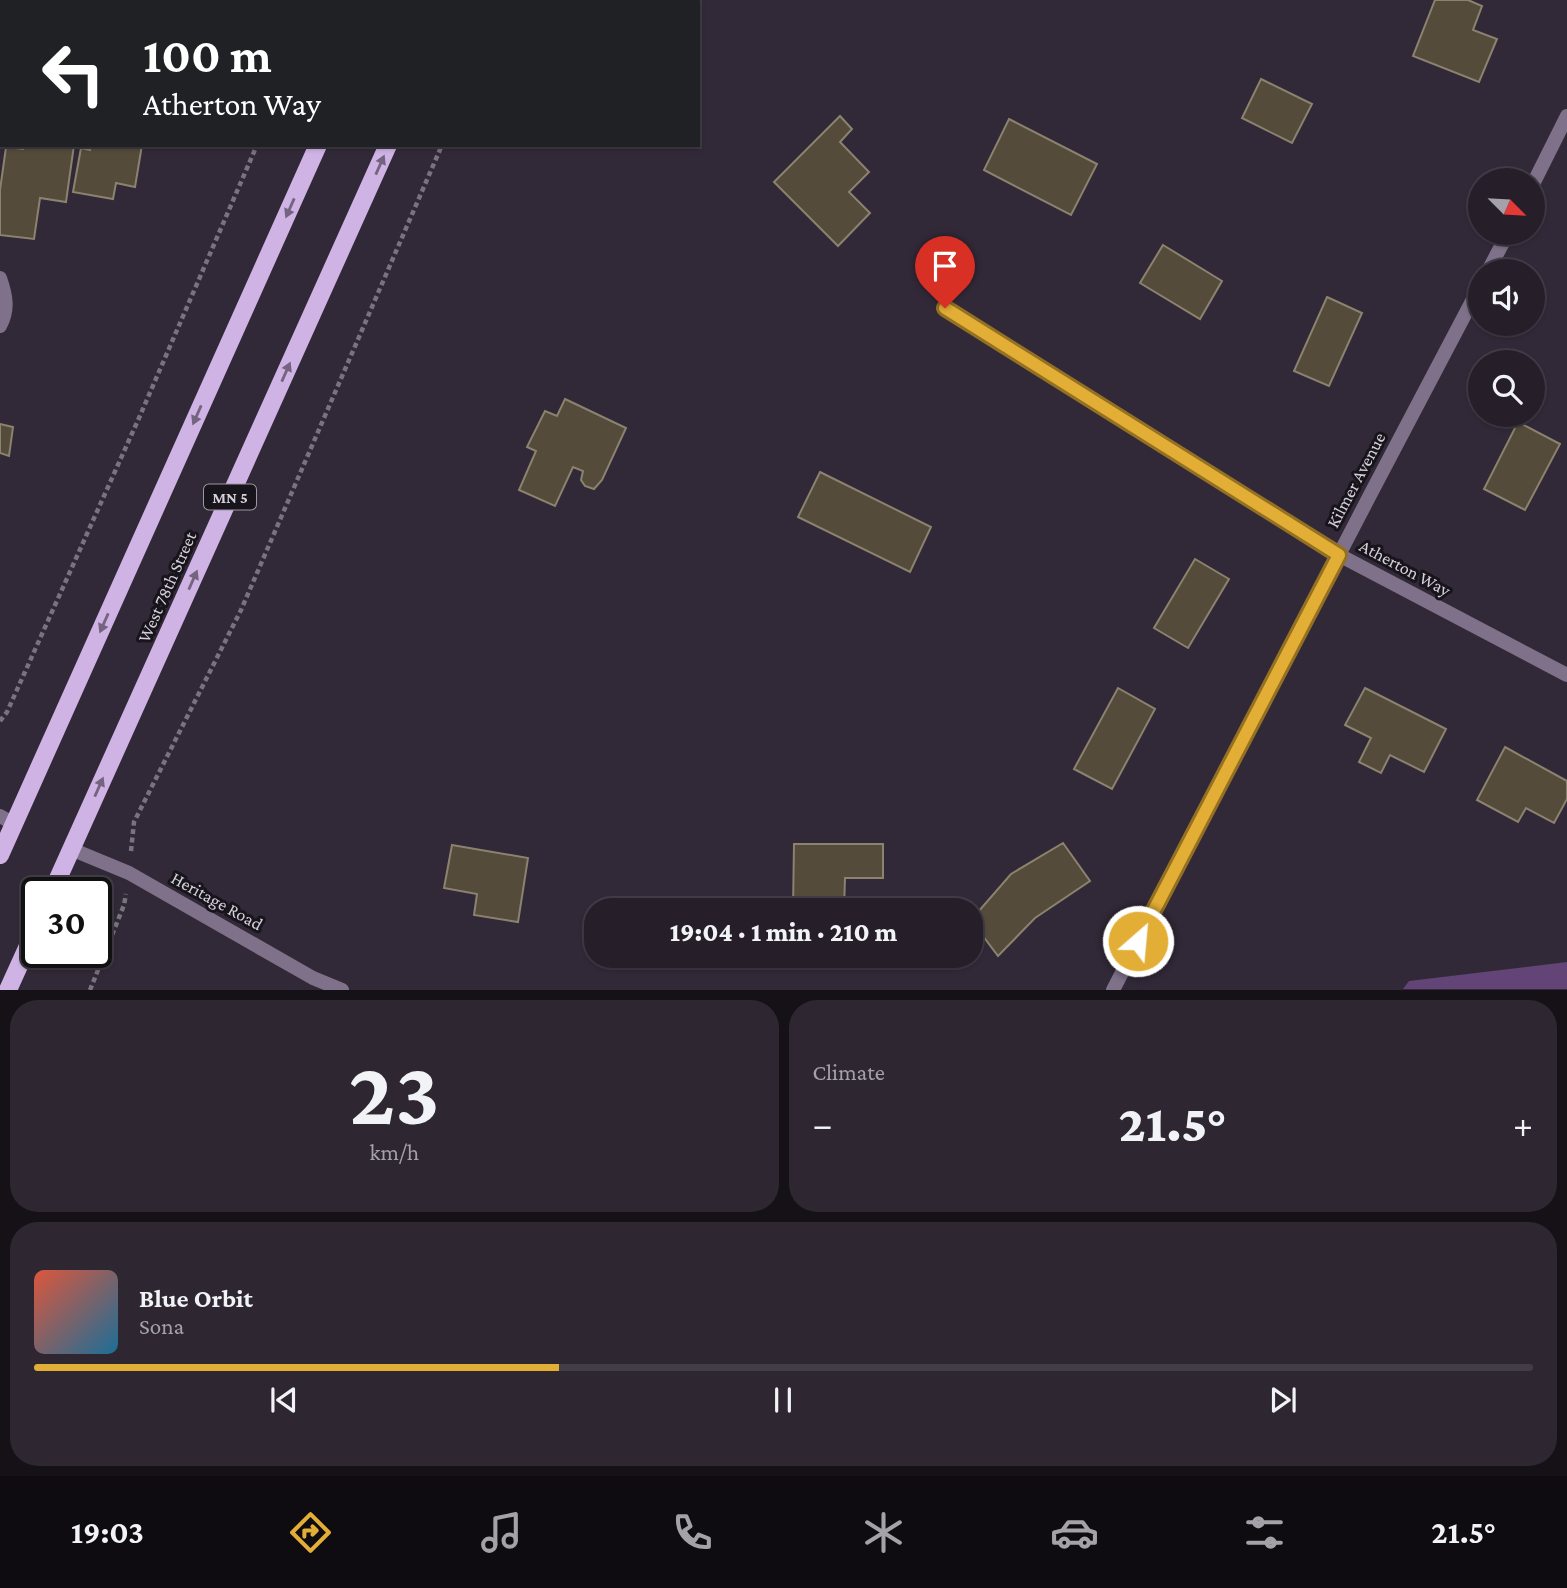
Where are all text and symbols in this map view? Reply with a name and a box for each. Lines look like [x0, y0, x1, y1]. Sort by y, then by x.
icon: left [28, 28, 119, 119]
text: 100 m [143, 28, 272, 83]
text: Atherton Way [143, 86, 321, 122]
one-way arrow [375, 154, 386, 175]
north arrow [1468, 168, 1545, 245]
map controls [1468, 168, 1545, 427]
one-way arrow [284, 197, 295, 218]
pin [915, 236, 975, 308]
icon: arrive [926, 247, 964, 285]
button: sound [1468, 259, 1545, 336]
button: search [1468, 350, 1545, 427]
one-way arrow [280, 362, 292, 382]
one-way arrow [191, 405, 203, 425]
street label: Kilmer Avenue [1323, 429, 1390, 531]
road number: MN 5 [204, 484, 256, 510]
street label: West 78th Street [134, 528, 201, 645]
street label: Atherton Way [1356, 536, 1454, 601]
one-way arrow [188, 569, 199, 590]
one-way arrow [98, 613, 110, 633]
one-way arrow [93, 777, 105, 797]
street label: Heritage Road [168, 868, 267, 935]
speed limit sign: 30 [21, 877, 112, 968]
position arrow [1101, 904, 1175, 978]
text: 19:04 · 1 min · 210 m [670, 918, 897, 947]
text: 23 [349, 1042, 440, 1144]
text: Climate [813, 1059, 885, 1085]
text: 21.5° [1119, 1094, 1227, 1152]
text: − [813, 1103, 833, 1145]
text: + [1513, 1103, 1533, 1145]
text: km/h [369, 1139, 419, 1165]
text: Blue Orbit [139, 1284, 253, 1313]
text: Sona [139, 1313, 184, 1339]
icon: previous [265, 1381, 303, 1419]
icon: pause [764, 1381, 802, 1419]
icon: next [1264, 1381, 1302, 1419]
icon: directions [286, 1508, 335, 1557]
icon: music [477, 1508, 526, 1557]
icon: phone [668, 1508, 717, 1557]
icon: climate [859, 1508, 908, 1557]
icon: car [1050, 1508, 1099, 1557]
icon: filters [1240, 1508, 1289, 1557]
text: 19:03 [71, 1514, 144, 1550]
text: 21.5° [1431, 1514, 1496, 1550]

